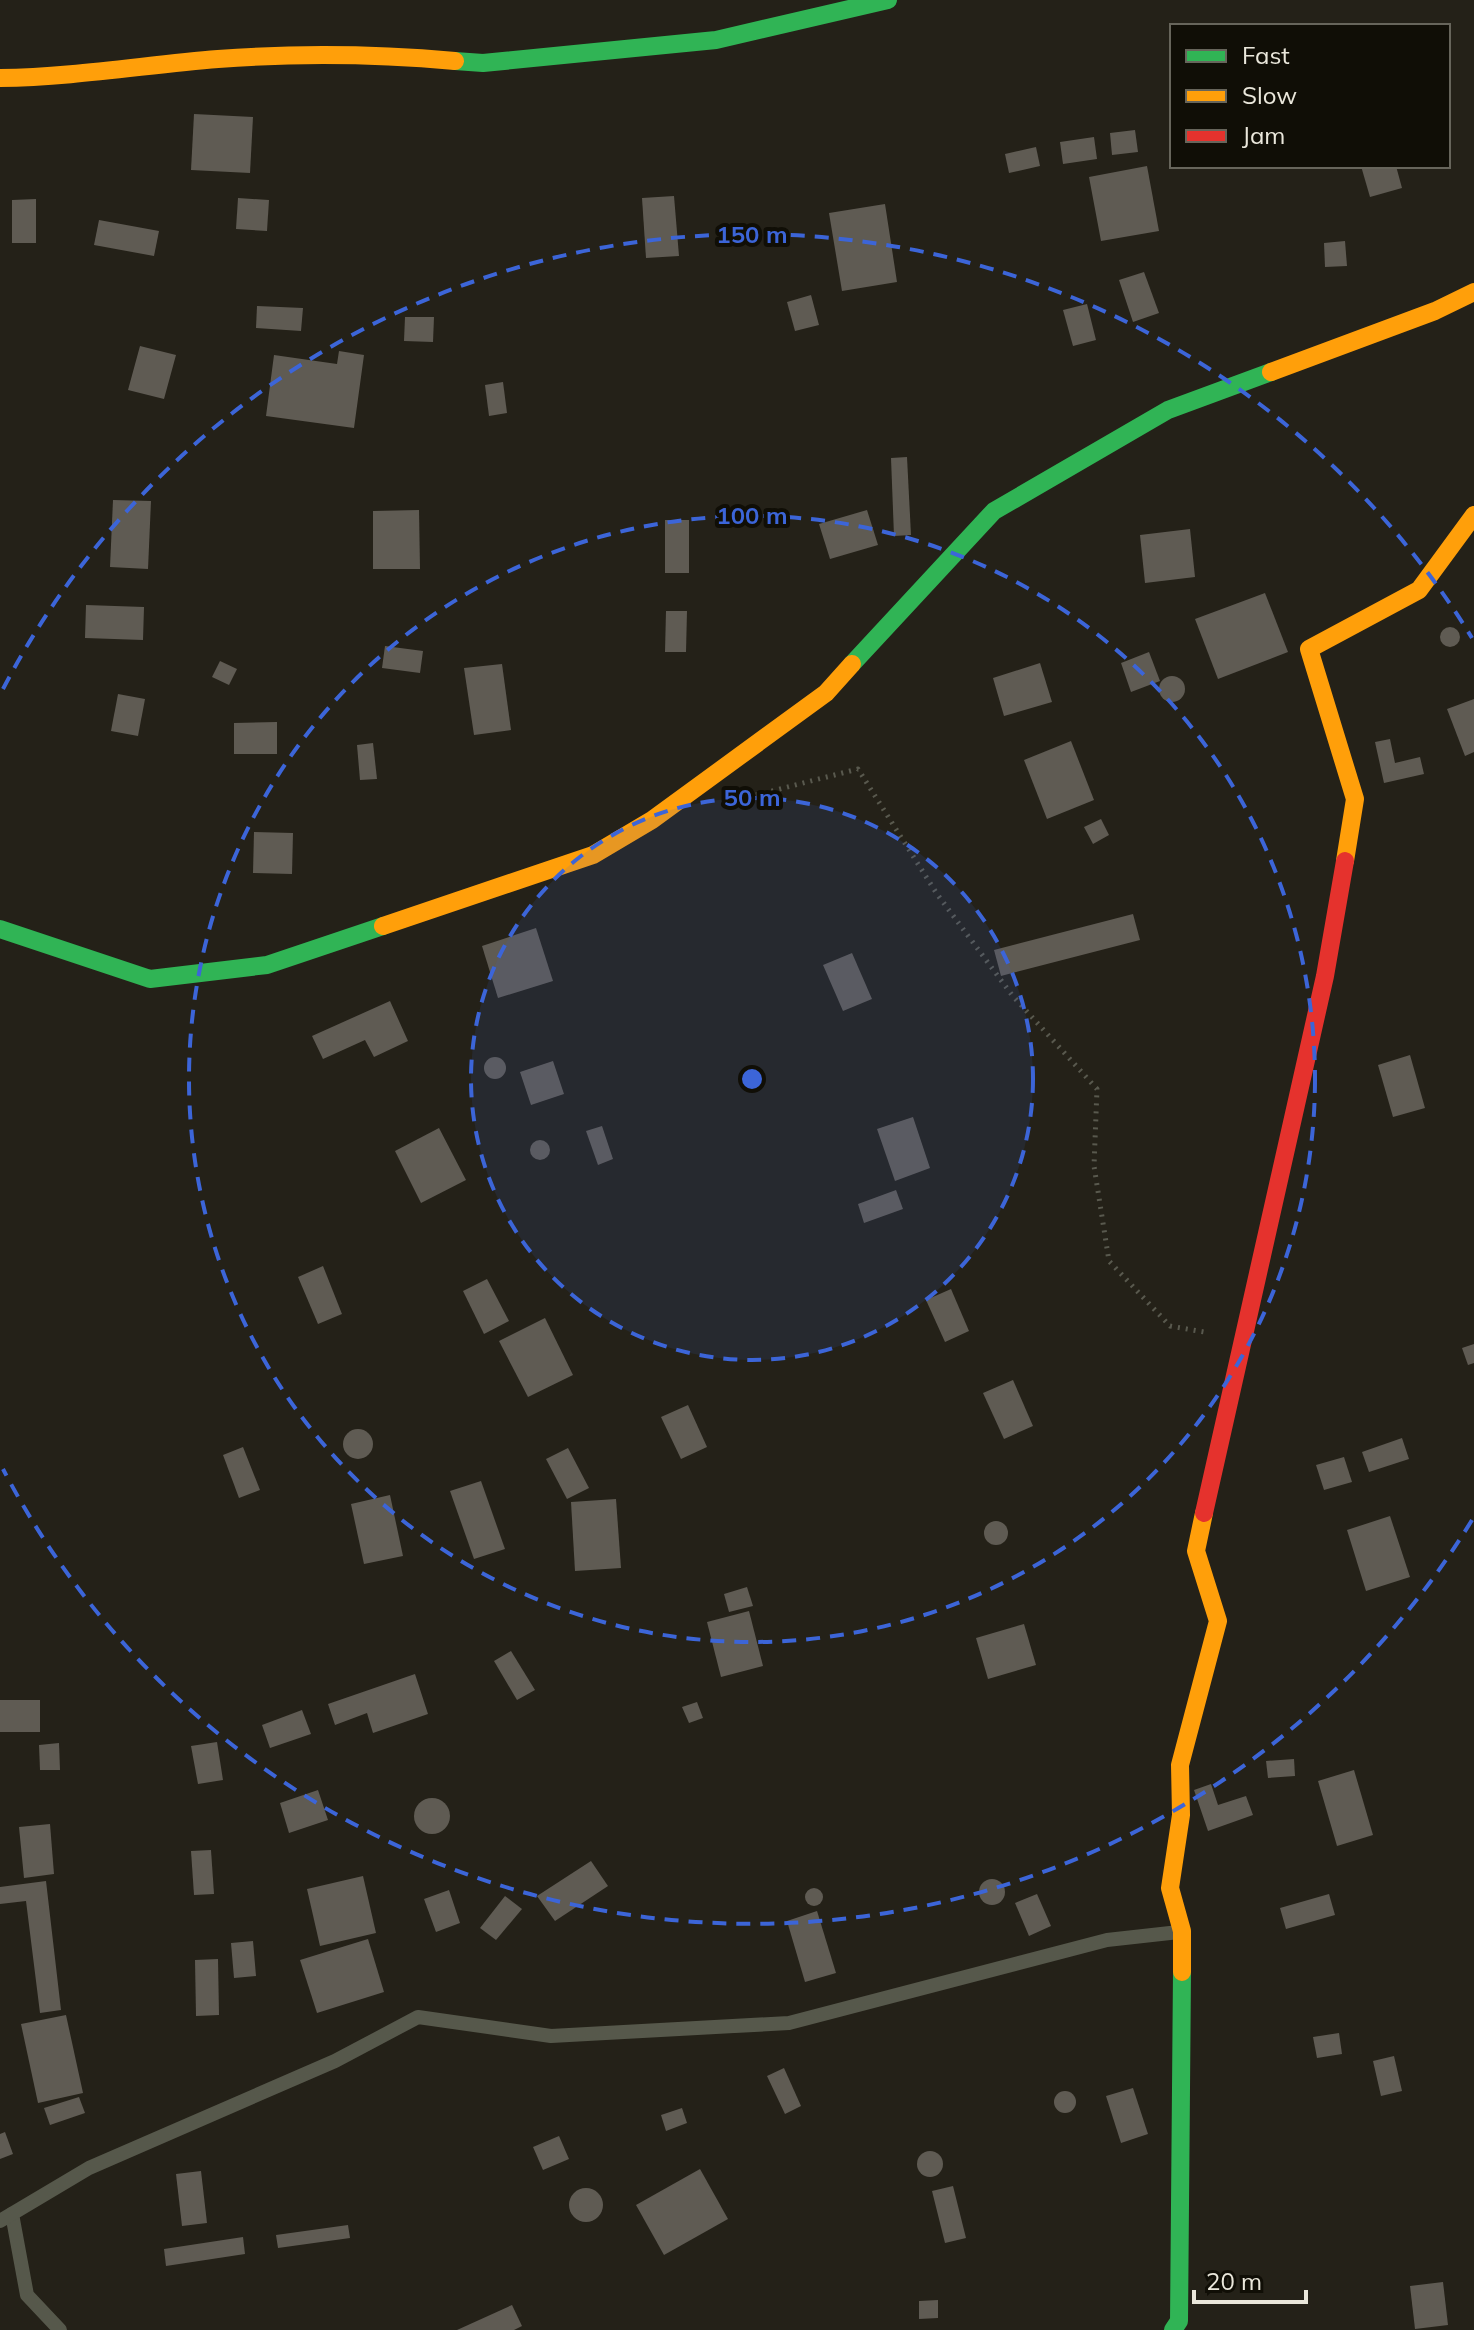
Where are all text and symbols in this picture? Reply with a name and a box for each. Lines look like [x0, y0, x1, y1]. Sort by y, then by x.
legend [1170, 24, 1450, 168]
text: Fast [1242, 40, 1290, 70]
text: Slow [1242, 80, 1297, 110]
text: Jam [1242, 120, 1285, 150]
text: 150 m [716, 219, 788, 249]
text: 100 m [716, 500, 788, 530]
text: 50 m [724, 782, 780, 812]
centre of rings [738, 1065, 766, 1093]
scale bar [1194, 2254, 1306, 2304]
text: 20 m [1206, 2266, 1262, 2296]

